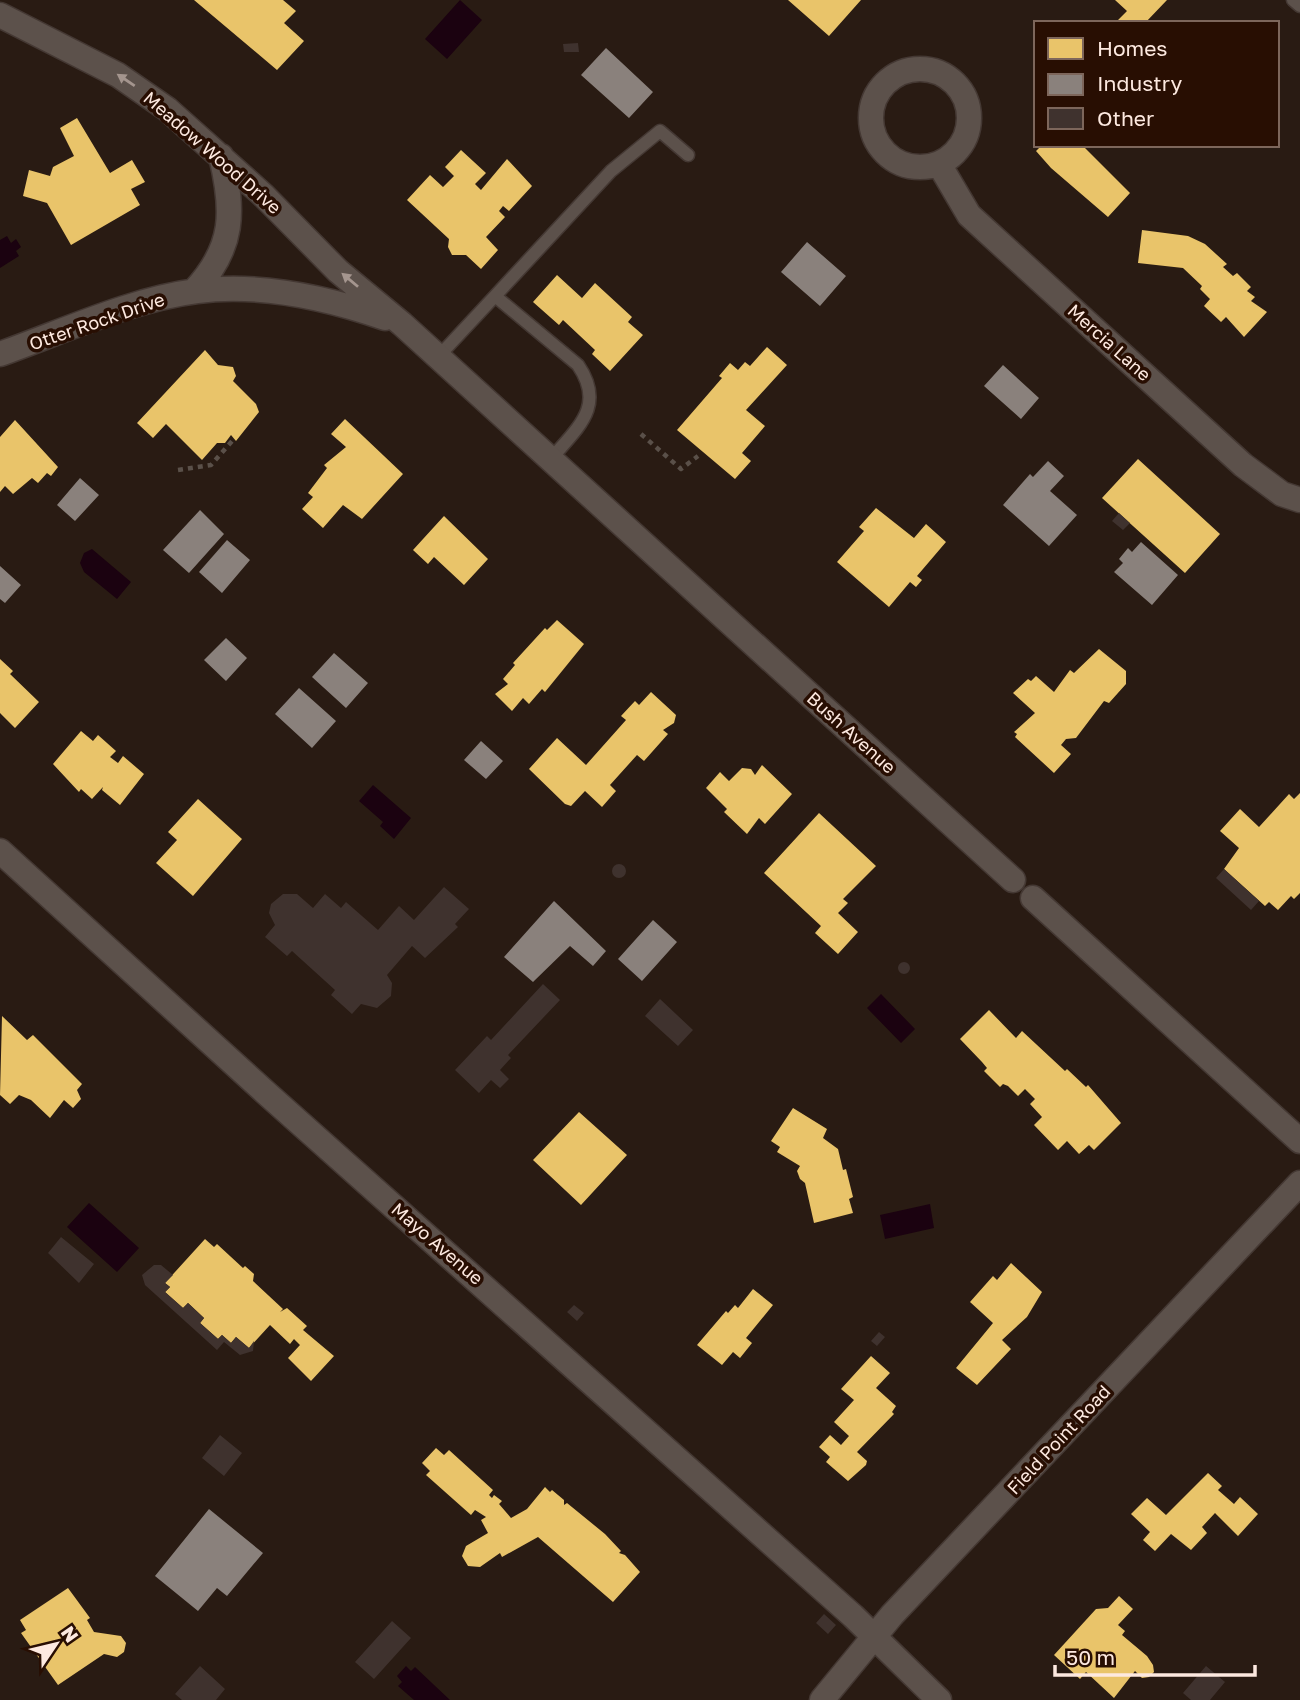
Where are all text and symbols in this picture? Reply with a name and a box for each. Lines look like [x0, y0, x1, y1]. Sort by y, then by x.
legend [1034, 21, 1279, 147]
text: Homes [1097, 35, 1167, 61]
text: Industry [1097, 70, 1182, 96]
one-way arrow [116, 74, 135, 87]
street label: Meadow Wood Drive [139, 86, 286, 218]
text: Other [1097, 105, 1154, 131]
one-way arrow [341, 273, 358, 288]
street label: Otter Rock Drive [26, 288, 167, 354]
street label: Mercia Lane [1064, 299, 1156, 385]
street label: Bush Avenue [803, 687, 901, 778]
street label: Mayo Avenue [387, 1198, 488, 1289]
street label: Field Point Road [1002, 1380, 1114, 1498]
north arrow [21, 1609, 91, 1679]
text: N [57, 1621, 84, 1646]
scale bar [1055, 1634, 1254, 1678]
text: 50 m [1066, 1644, 1115, 1670]

